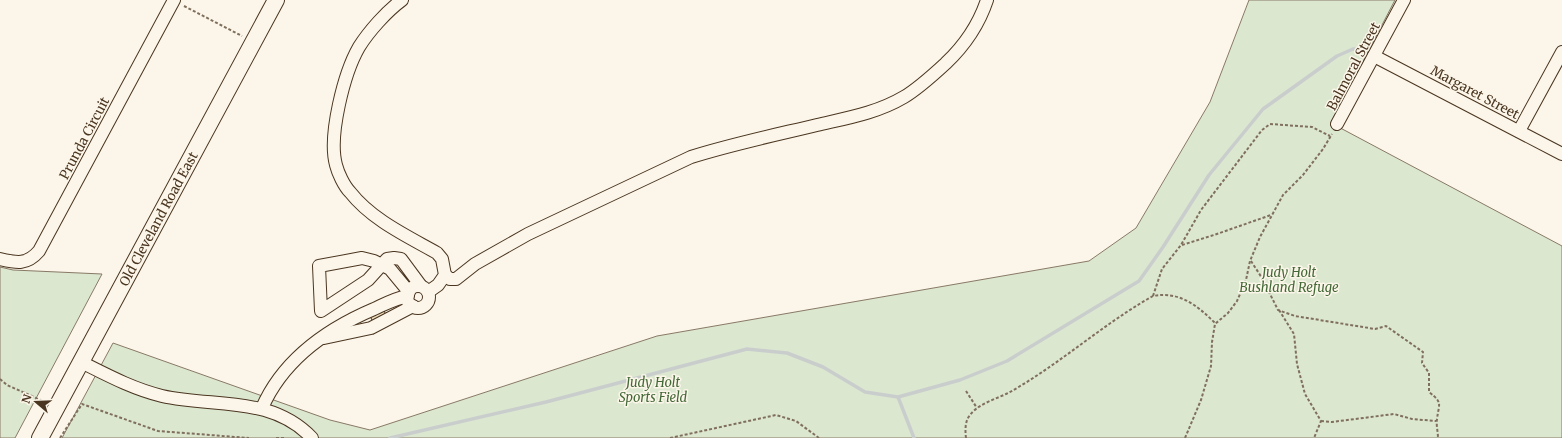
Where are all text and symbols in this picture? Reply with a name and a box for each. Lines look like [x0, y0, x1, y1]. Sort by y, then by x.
street label: Balmoral Street [1323, 19, 1384, 113]
street label: Margaret Street [1428, 62, 1522, 123]
street label: Prunda Circuit [56, 94, 113, 182]
street label: Old Cleveland Road East [115, 149, 202, 289]
park label: Judy Holt Bushland Refuge [1239, 264, 1339, 296]
park label: Judy Holt Sports Field [619, 374, 688, 406]
north arrow [16, 382, 56, 422]
text: N [19, 392, 35, 405]

